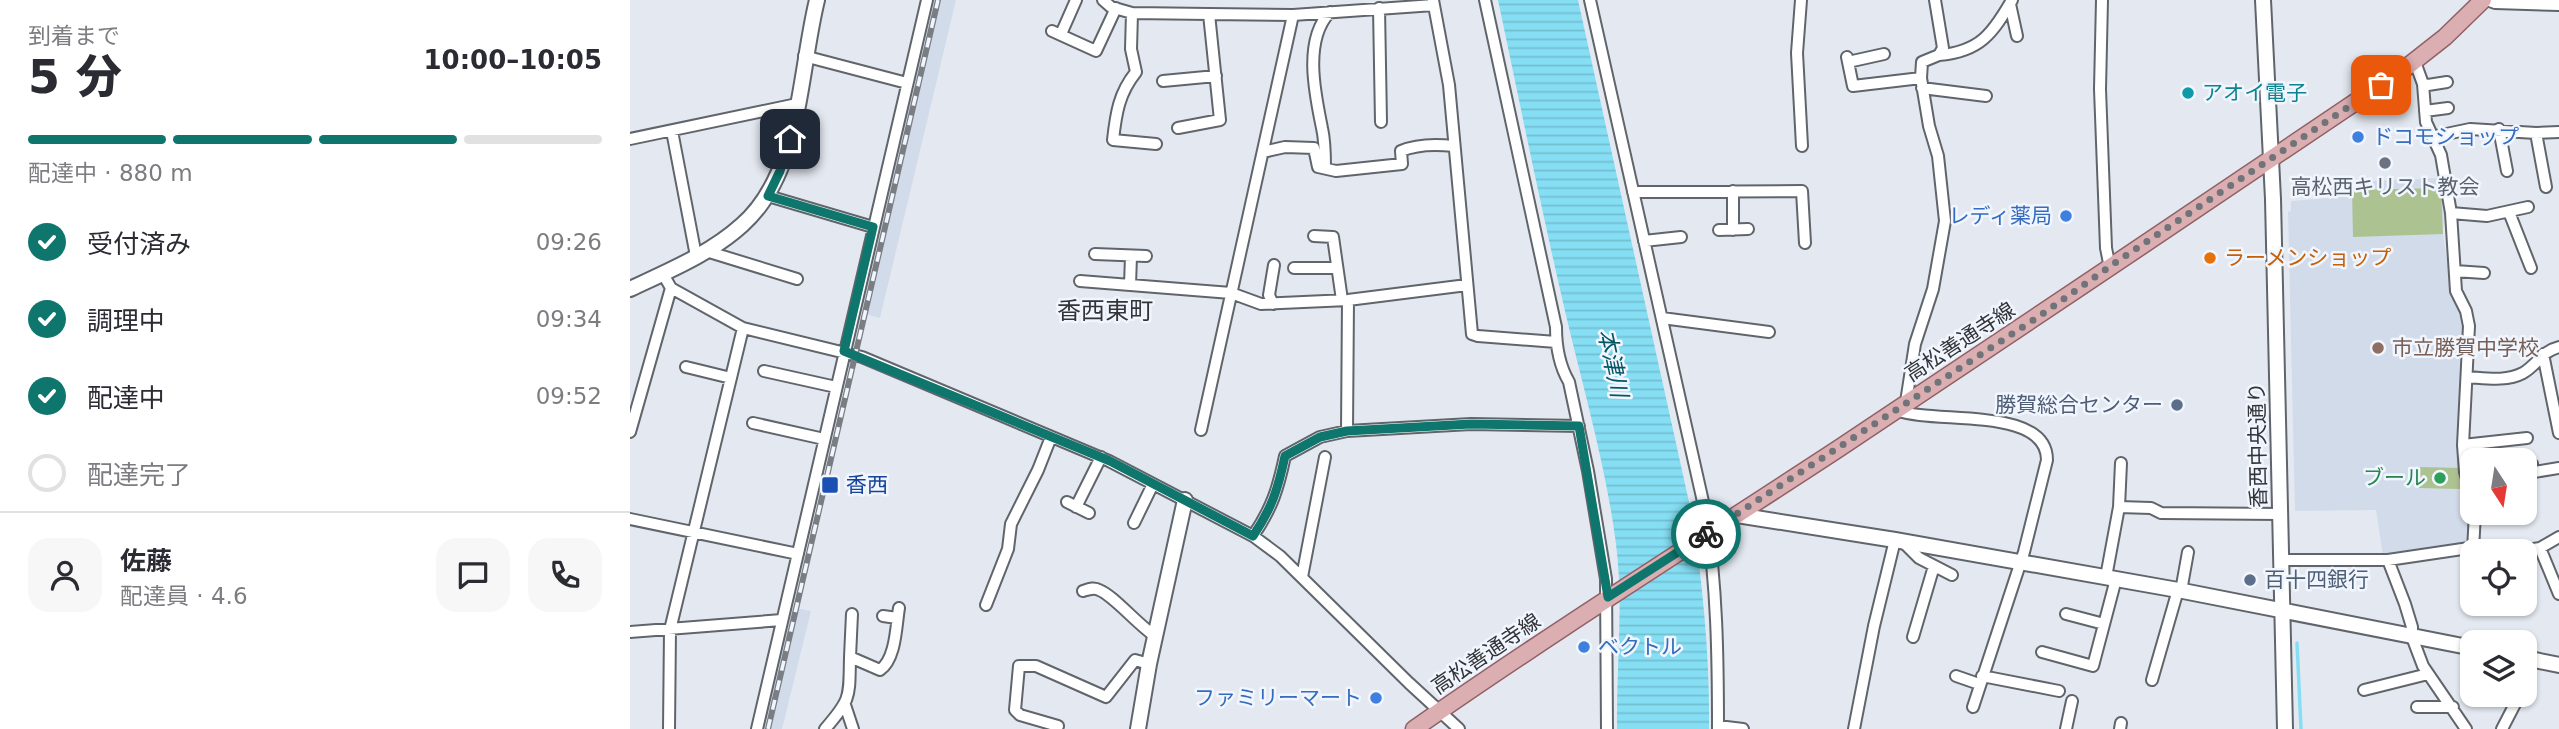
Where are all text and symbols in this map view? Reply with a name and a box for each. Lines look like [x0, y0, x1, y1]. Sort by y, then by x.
text: 到着まで [28, 23, 120, 49]
text: 10:00–10:05 [423, 45, 602, 75]
text: 5 分 [28, 50, 122, 104]
pin [2351, 55, 2411, 115]
icon: bag [2362, 66, 2400, 104]
place label: アオイ電子 [2202, 81, 2307, 105]
marker: アオイ電子 [2180, 85, 2196, 101]
pin [760, 109, 820, 169]
icon: home [771, 120, 809, 158]
place label: ドコモショップ [2372, 125, 2519, 149]
marker: ドコモショップ [2350, 129, 2366, 145]
marker: 高松西キリスト教会 [2377, 155, 2393, 171]
text: 配達中 · 880 m [28, 160, 193, 186]
place label: 高松西キリスト教会 [2291, 175, 2480, 199]
place label: レディ薬局 [1948, 204, 2052, 228]
marker: レディ薬局 [2058, 208, 2074, 224]
icon: check [28, 223, 66, 261]
text: 受付済み [87, 229, 191, 259]
text: 09:26 [536, 229, 602, 255]
place label: ラーメンショップ [2224, 246, 2391, 270]
marker: ラーメンショップ [2202, 250, 2218, 266]
district label: 香西東町 [1057, 297, 1153, 325]
street label: 高松善通寺線 [1901, 298, 2019, 386]
icon: check [28, 300, 66, 338]
text: 調理中 [87, 306, 165, 336]
text: 09:34 [536, 306, 602, 332]
water label: 本津川 [1593, 327, 1634, 402]
place label: 市立勝賀中学校 [2392, 336, 2539, 360]
marker: 市立勝賀中学校 [2370, 340, 2386, 356]
icon: check [28, 377, 66, 415]
street label: 香西中央通り [2245, 382, 2271, 508]
text: 配達中 [87, 383, 165, 413]
text: 09:52 [536, 383, 602, 409]
place label: 勝賀総合センター [1995, 393, 2163, 417]
marker: 勝賀総合センター [2169, 397, 2185, 413]
north arrow [2460, 448, 2538, 525]
map controls [2460, 448, 2537, 707]
text: 配達完了 [87, 460, 191, 490]
place label: ブール [2363, 466, 2426, 490]
marker: ブール [2432, 470, 2448, 486]
place label: 香西 [846, 473, 888, 497]
marker: 香西 [820, 475, 840, 495]
courier [1671, 499, 1741, 569]
icon: bike [1687, 515, 1725, 553]
button: person [28, 538, 102, 612]
button: chat [436, 538, 510, 612]
button: phone [528, 538, 602, 612]
button: locate [2460, 539, 2537, 616]
text: 佐藤 [120, 546, 172, 576]
place label: 百十四銀行 [2264, 568, 2369, 592]
marker: 百十四銀行 [2242, 572, 2258, 588]
text: 配達員 · 4.6 [120, 583, 248, 609]
street label: 高松善通寺線 [1427, 609, 1545, 699]
button: layers [2460, 630, 2537, 707]
place label: ベクトル [1598, 635, 1682, 659]
marker: ベクトル [1576, 639, 1592, 655]
place label: ファミリーマート [1194, 686, 1362, 710]
marker: ファミリーマート [1368, 690, 1384, 706]

